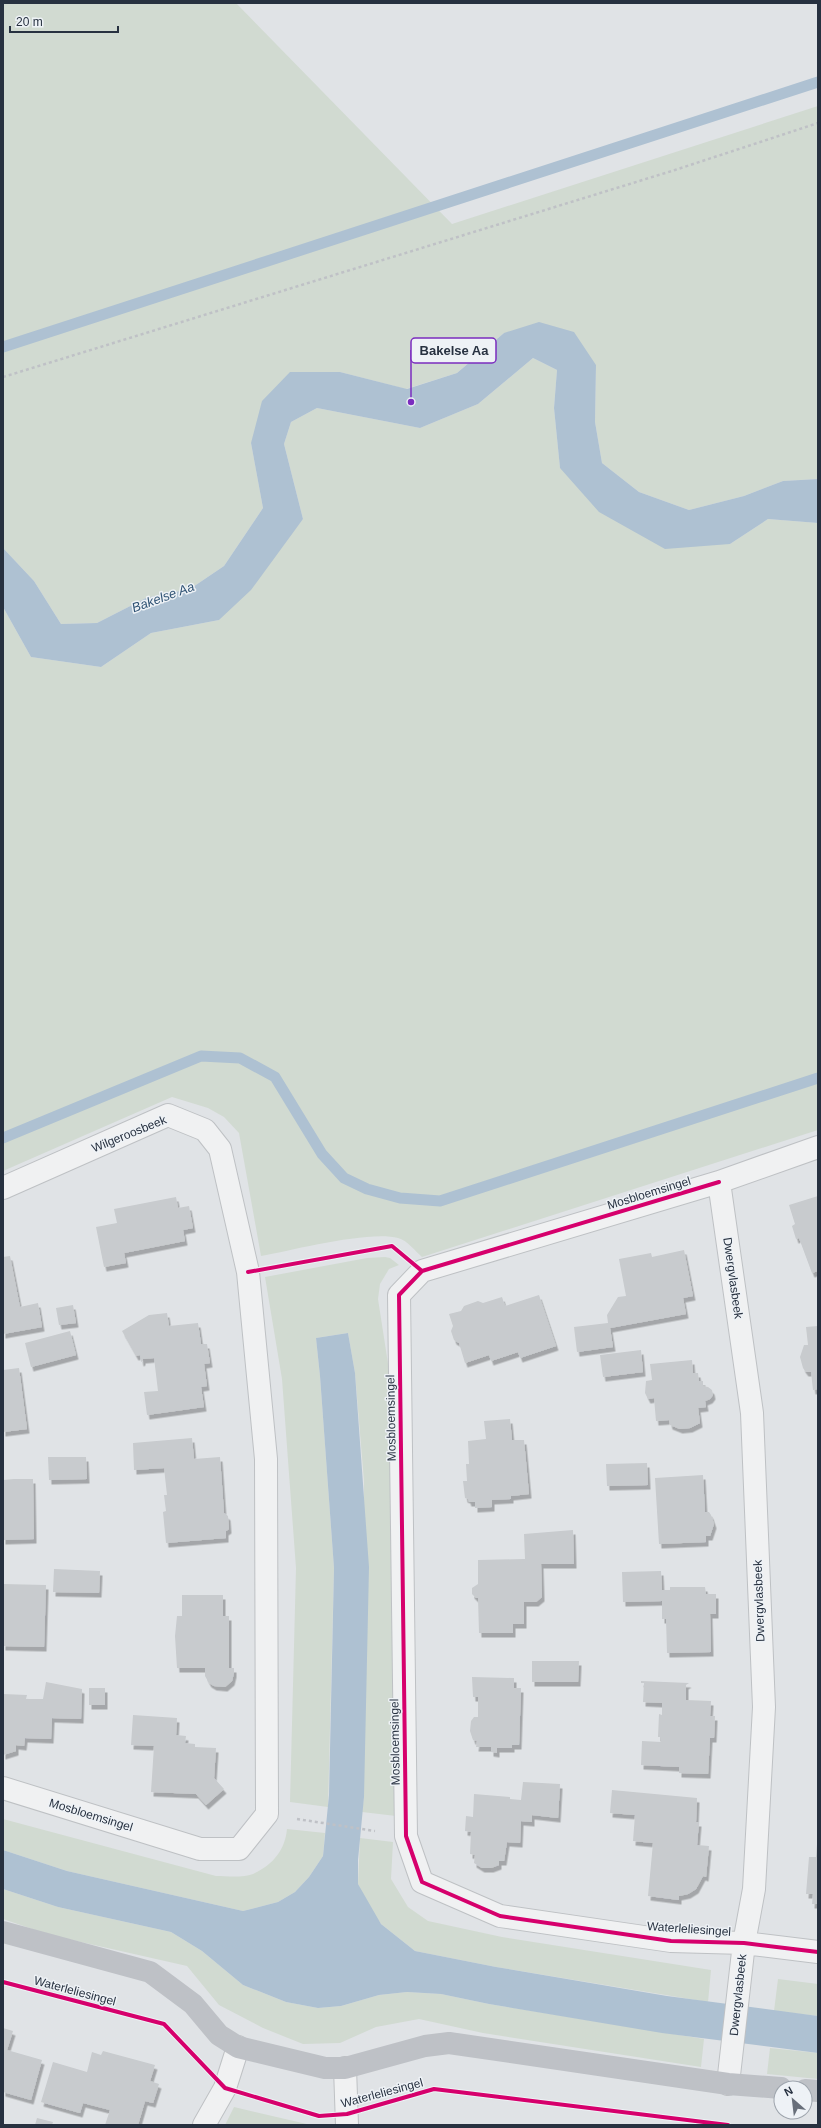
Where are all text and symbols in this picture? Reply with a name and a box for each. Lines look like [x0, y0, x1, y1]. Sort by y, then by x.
scale bar [10, 8, 118, 34]
text: 20 m [16, 15, 43, 29]
callout: Bakelse Aa [411, 338, 496, 363]
text: Bakelse Aa [420, 343, 489, 358]
water label: Bakelse Aa [130, 579, 196, 615]
street label: Wilgeroosbeek [90, 1112, 169, 1155]
street label: Mosbloemsingel [605, 1174, 693, 1212]
street label: Dwergvlasbeek [720, 1236, 746, 1321]
street label: Mosbloemsingel [383, 1375, 399, 1461]
street label: Dwergvlasbeek [751, 1559, 767, 1642]
street label: Mosbloemsingel [387, 1699, 403, 1785]
street label: Mosbloemsingel [47, 1796, 135, 1834]
street label: Waterleliesingel [646, 1919, 732, 1939]
street label: Dwergvlasbeek [727, 1952, 749, 2037]
street label: Waterleliesingel [32, 1973, 118, 2009]
street label: Waterleliesingel [339, 2075, 425, 2111]
north arrow [773, 2080, 813, 2120]
text: N [782, 2084, 795, 2098]

